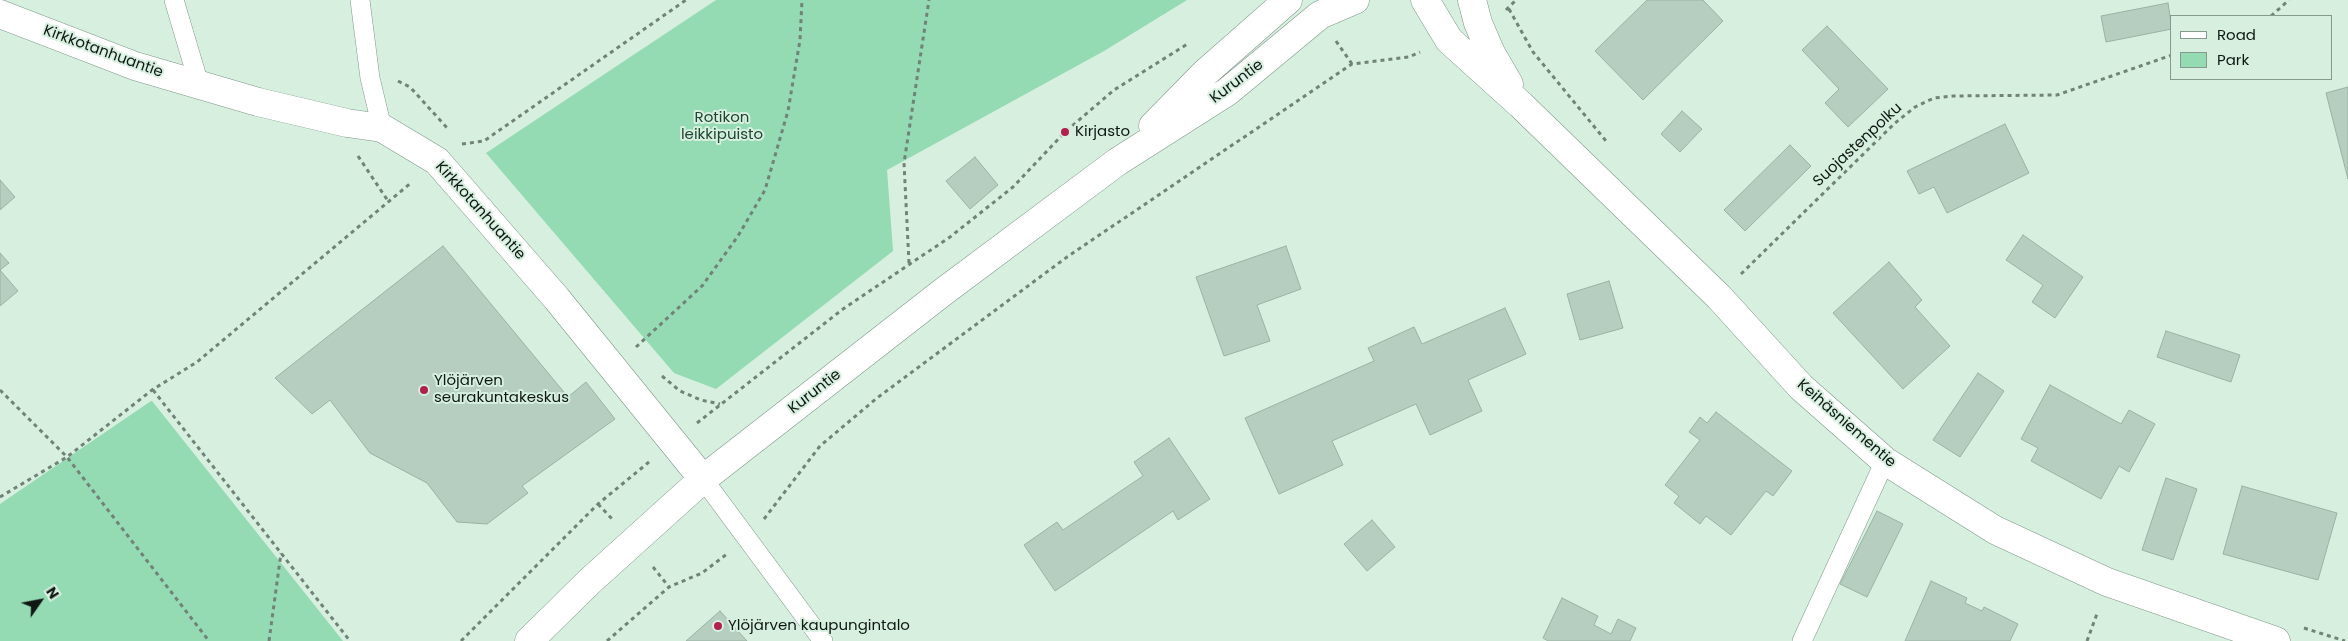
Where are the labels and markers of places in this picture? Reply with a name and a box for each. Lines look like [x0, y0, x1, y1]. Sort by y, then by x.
place label: Kirjasto [1075, 123, 1130, 141]
marker: Kirjasto [1059, 126, 1071, 138]
place label: Ylöjärven seurakuntakeskus [434, 372, 569, 407]
marker: Ylöjärven seurakuntakeskus [418, 384, 430, 396]
place label: Ylöjärven kaupungintalo [728, 617, 910, 635]
marker: Ylöjärven kaupungintalo [712, 620, 724, 632]

